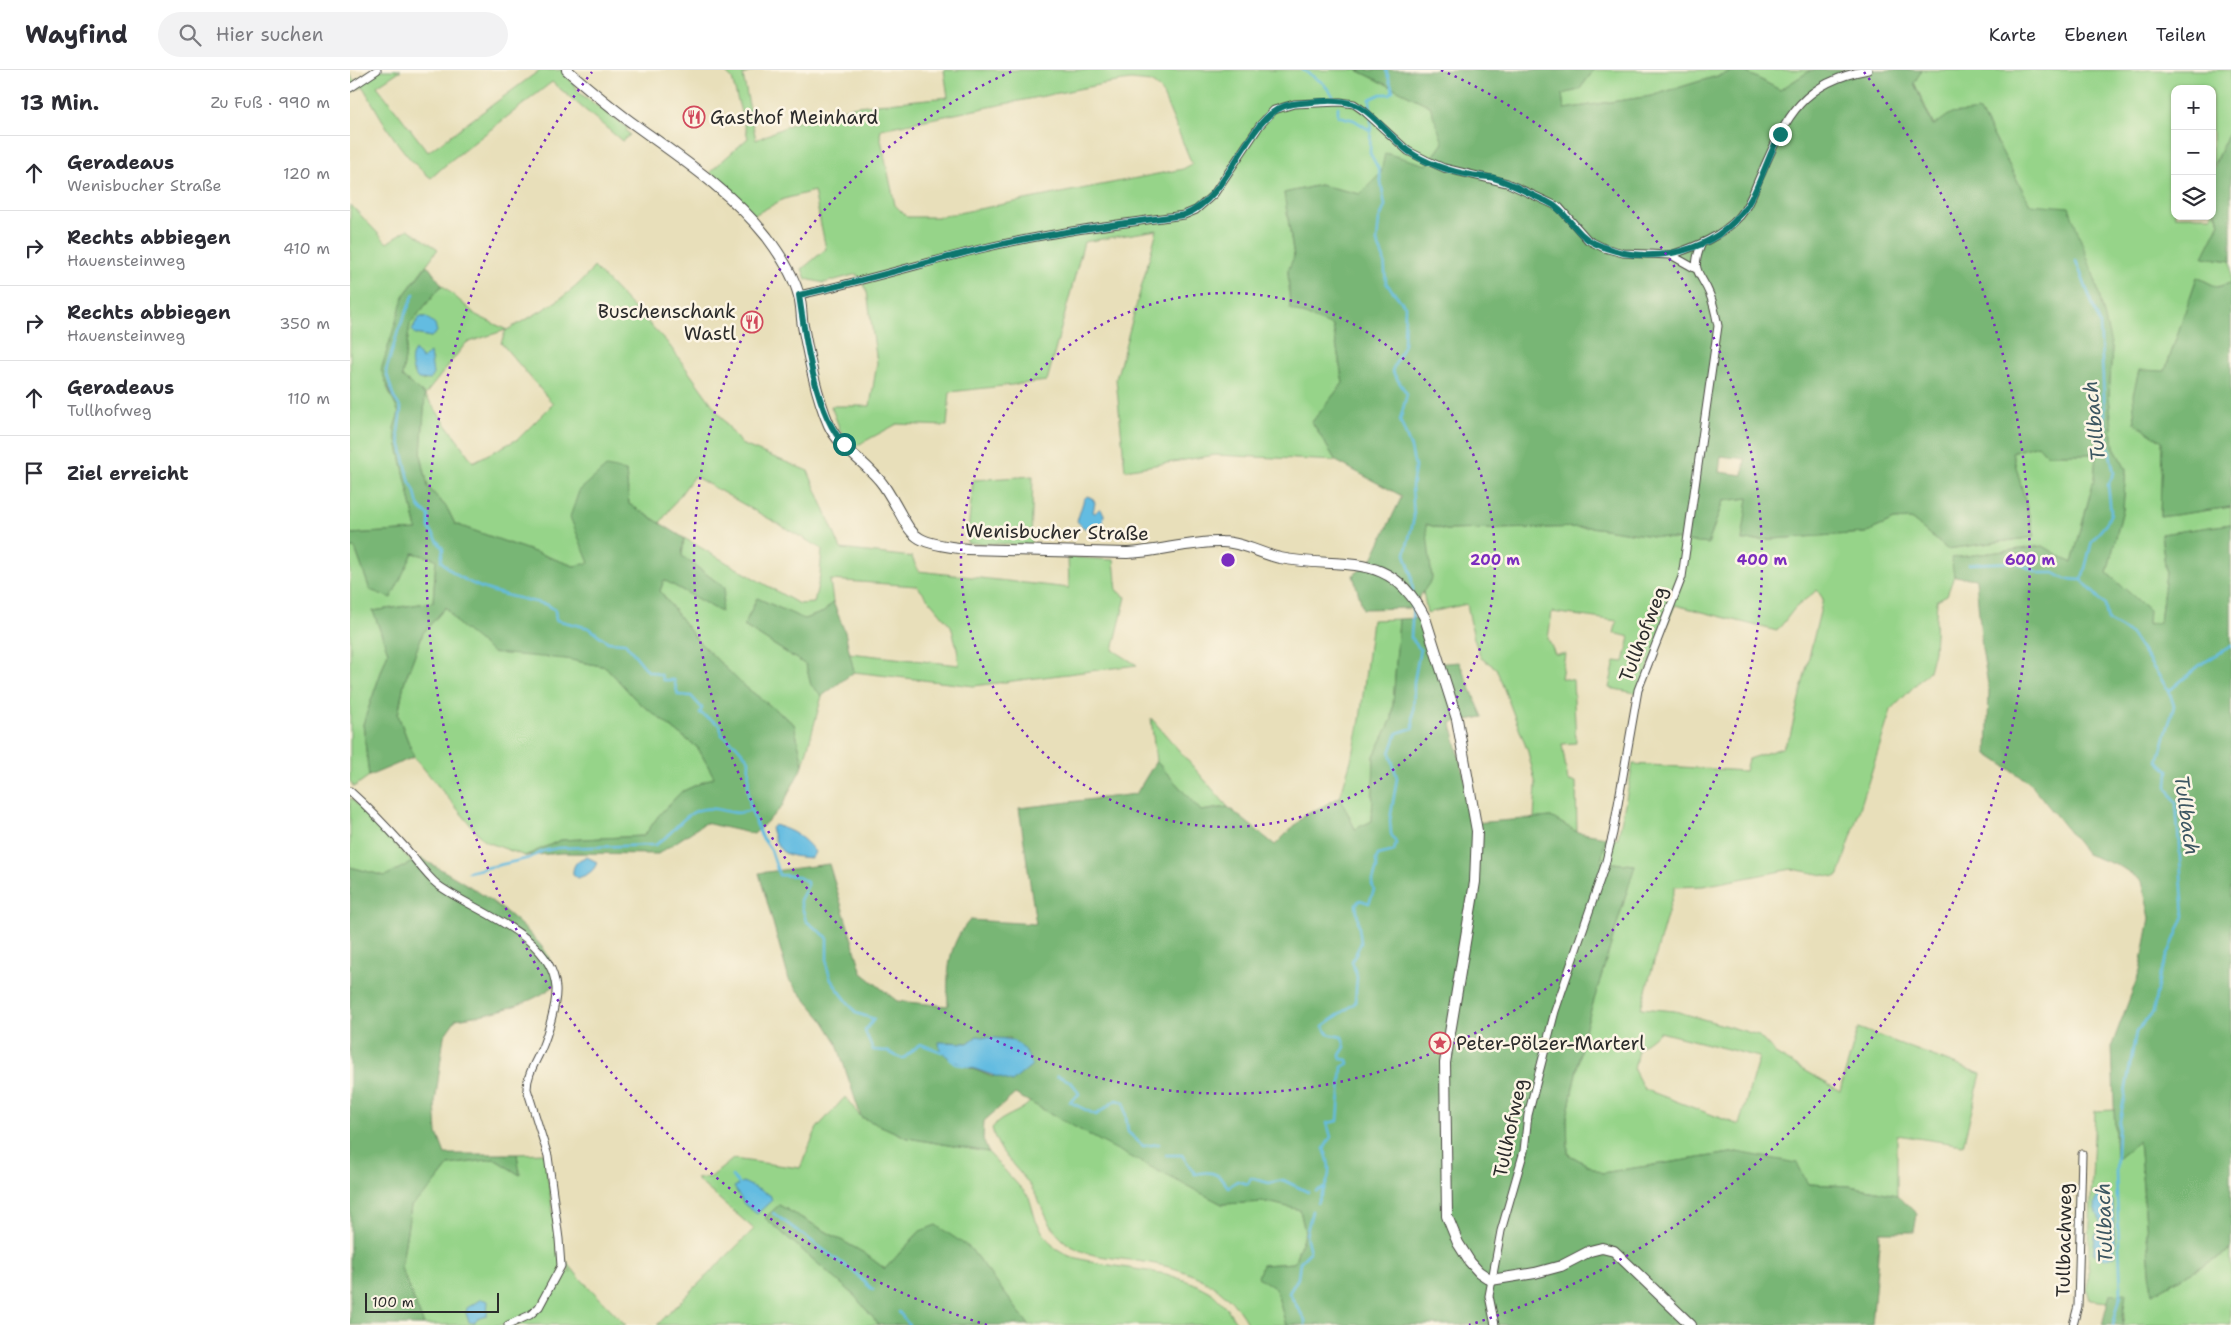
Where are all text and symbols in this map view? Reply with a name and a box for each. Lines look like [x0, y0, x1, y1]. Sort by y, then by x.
search box [158, 12, 508, 57]
text: Wayfind [25, 19, 128, 51]
icon: search [176, 21, 204, 49]
text: Hier suchen [216, 22, 323, 47]
text: Karte [1989, 23, 2036, 47]
text: Ebenen [2064, 23, 2128, 47]
text: Teilen [2156, 23, 2206, 47]
map controls [2171, 85, 2216, 220]
button: + [2171, 85, 2216, 130]
text: 13 Min. [20, 89, 99, 117]
text: Zu Fuß · 990 m [210, 92, 330, 113]
restaurant icon: Gasthof Meinhard [682, 105, 706, 129]
place label: Gasthof Meinhard [710, 105, 878, 130]
route end [1769, 123, 1792, 146]
button: − [2171, 130, 2216, 175]
text: Geradeaus [67, 150, 174, 175]
icon: ahead [20, 159, 48, 187]
text: 120 m [283, 163, 330, 184]
text: Wenisbucher Straße [67, 175, 222, 196]
button: layers [2171, 175, 2216, 220]
text: Rechts abbiegen [67, 225, 231, 250]
icon: right [20, 234, 48, 262]
text: 410 m [283, 238, 330, 259]
text: Hauensteinweg [67, 250, 185, 271]
place label: Buschenschank Wastl [598, 299, 736, 346]
text: Rechts abbiegen [67, 300, 231, 325]
icon: right [20, 309, 48, 337]
restaurant icon: Buschenschank Wastl [740, 310, 764, 334]
text: 350 m [279, 313, 330, 334]
text: Hauensteinweg [67, 325, 185, 346]
text: Geradeaus [67, 375, 174, 400]
water label: Tullbach [2077, 379, 2111, 463]
icon: ahead [20, 384, 48, 412]
text: 110 m [287, 388, 330, 409]
text: Tullhofweg [67, 400, 152, 421]
route start [833, 433, 856, 456]
icon: arrive [20, 459, 48, 487]
text: Ziel erreicht [67, 461, 188, 486]
street label: Wenisbucher Straße [965, 518, 1149, 546]
text: 200 m [1470, 550, 1520, 570]
text: 400 m [1737, 550, 1787, 570]
text: 600 m [2005, 550, 2055, 570]
centre of rings [1219, 551, 1237, 569]
street label: Tullhofweg [1613, 583, 1673, 685]
water label: Tullbach [2169, 773, 2205, 857]
place icon: Peter-Pölzer-Marterl [1428, 1031, 1452, 1055]
place label: Peter-Pölzer-Marterl [1456, 1031, 1645, 1056]
street label: Tullhofweg [1487, 1076, 1533, 1180]
water label: Tullbach [2090, 1182, 2118, 1264]
street label: Tullbachweg [2051, 1183, 2077, 1297]
scale bar [365, 1290, 499, 1313]
text: 100 m [372, 1293, 414, 1311]

